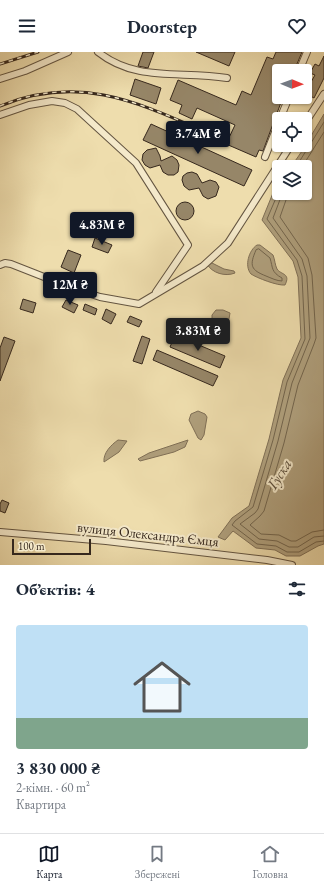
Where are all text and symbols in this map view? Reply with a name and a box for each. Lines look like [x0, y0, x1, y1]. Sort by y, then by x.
icon: menu [16, 15, 38, 37]
text: Doorstep [127, 15, 197, 38]
icon: heart [286, 15, 308, 37]
north arrow [272, 64, 312, 104]
map controls [272, 64, 312, 200]
button: locate [272, 112, 312, 152]
pin: 3.74M ₴ [161, 121, 235, 155]
text: 3.74M ₴ [175, 125, 221, 142]
button: layers [272, 160, 312, 200]
pin: 4.83M ₴ [65, 212, 139, 246]
text: 4.83M ₴ [79, 216, 125, 233]
pin: 12M ₴ [42, 272, 98, 306]
text: 12M ₴ [52, 276, 88, 293]
pin: 3.83M ₴ [161, 318, 235, 352]
text: 3.83M ₴ [175, 322, 221, 339]
water label: Гуска [262, 455, 296, 494]
street label: вулиця Олександра Ємця [76, 518, 220, 550]
scale bar [12, 537, 91, 556]
text: 100 m [18, 539, 45, 553]
text: Об’єктів: 4 [16, 578, 95, 600]
icon: filters [286, 578, 308, 600]
icon: home [126, 651, 198, 723]
text: 3 830 000 ₴ [16, 757, 100, 779]
text: 2-кімн. · 60 m² [16, 779, 90, 796]
text: Квартира [16, 796, 66, 813]
tab: Карта [36, 843, 62, 881]
tab: Збережені [135, 843, 180, 881]
tab: Головна [252, 843, 288, 881]

